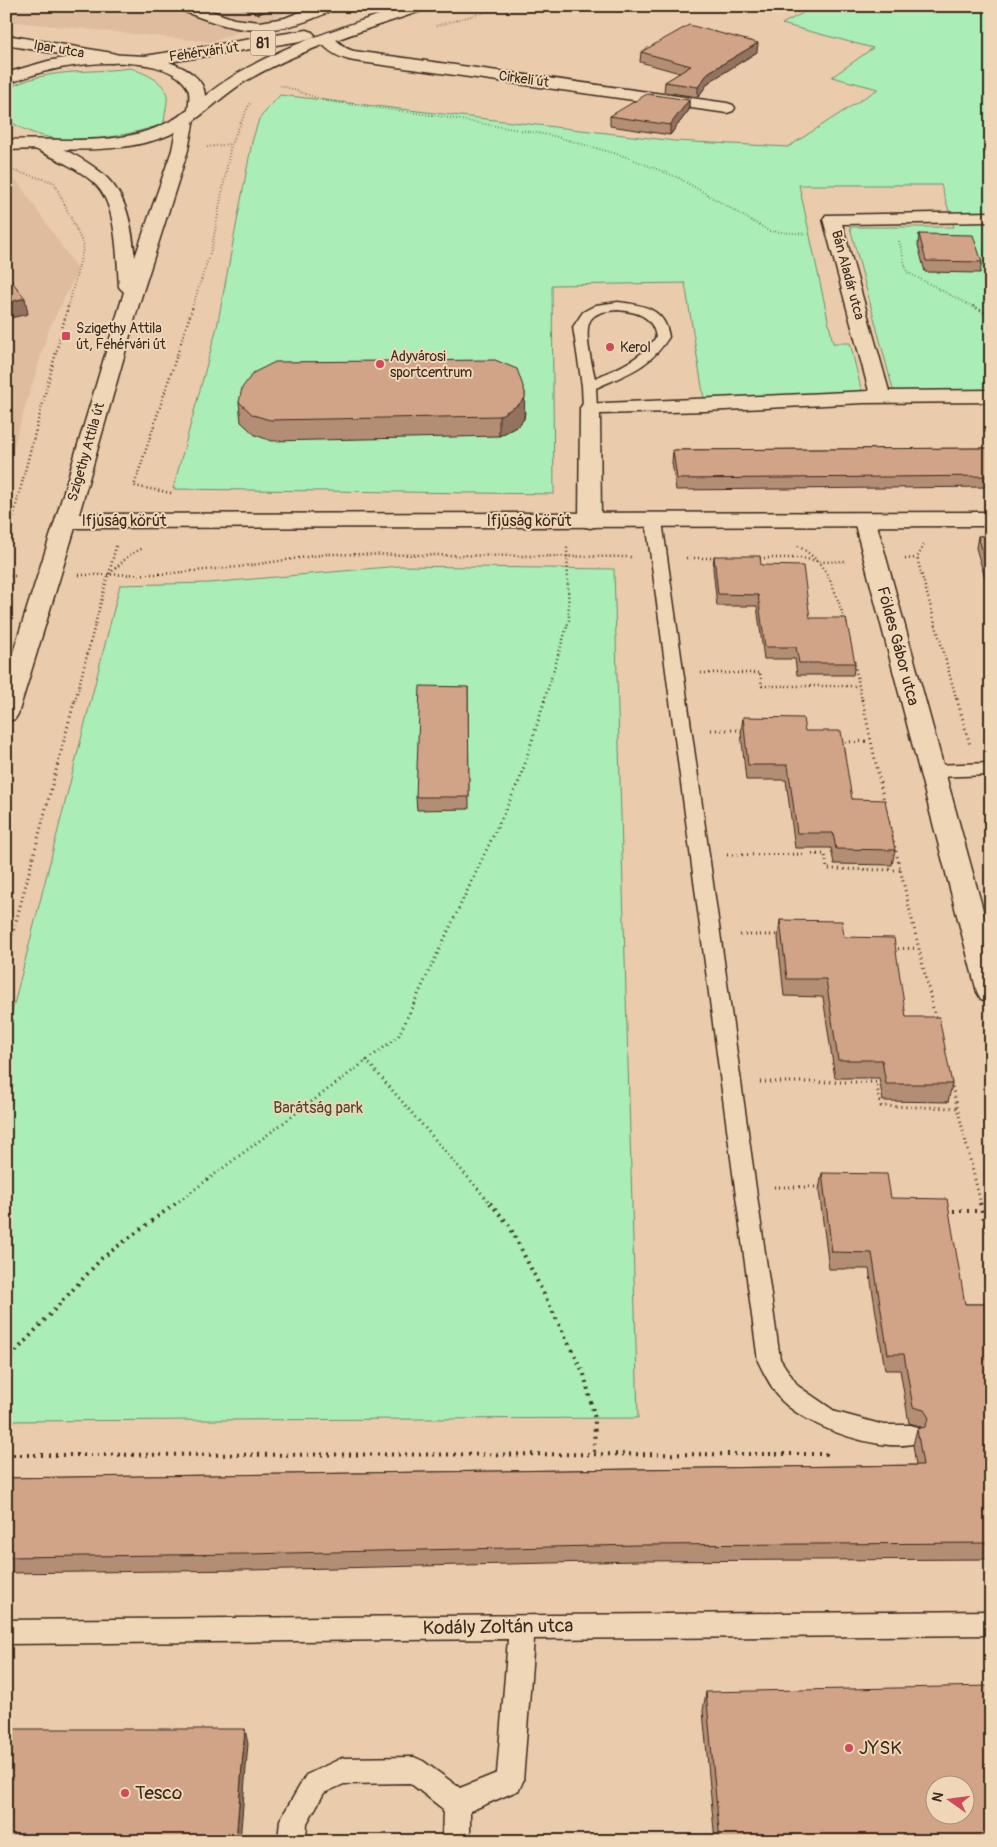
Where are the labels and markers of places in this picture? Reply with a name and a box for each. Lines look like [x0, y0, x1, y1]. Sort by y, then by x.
place label: Szigethy Attila út, Fehérvári út [76, 320, 166, 353]
marker: Szigethy Attila út, Fehérvári út [60, 330, 72, 342]
place label: Kerol [620, 339, 651, 356]
marker: Kerol [604, 341, 616, 353]
place label: Adyvárosi sportcentrum [390, 348, 472, 381]
marker: Adyvárosi sportcentrum [374, 358, 386, 370]
place label: JYSK [859, 1736, 902, 1760]
marker: JYSK [843, 1742, 855, 1754]
place label: Tesco [135, 1781, 182, 1805]
marker: Tesco [119, 1787, 131, 1799]

